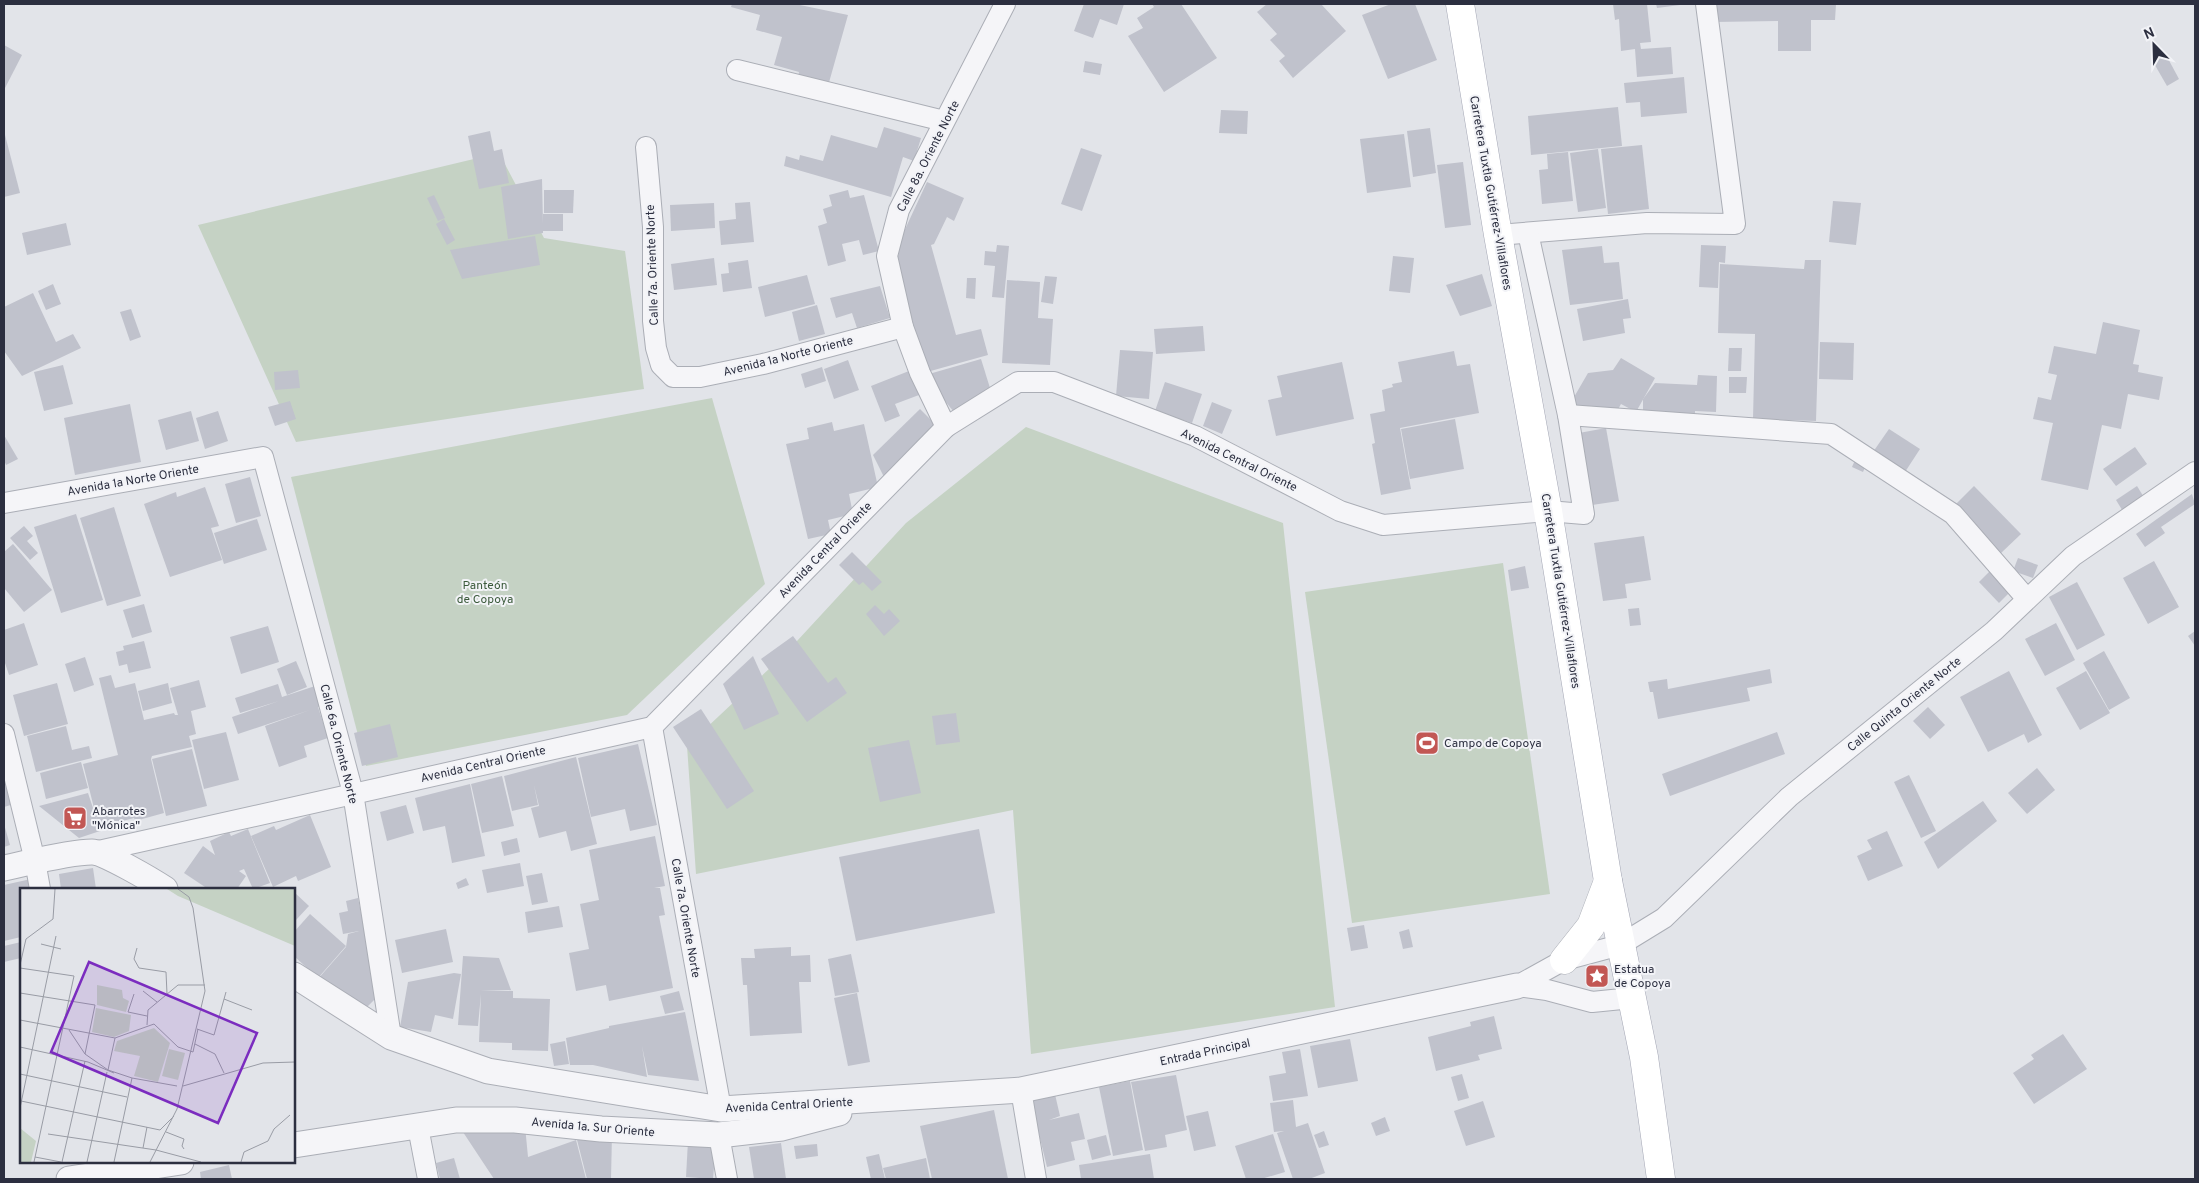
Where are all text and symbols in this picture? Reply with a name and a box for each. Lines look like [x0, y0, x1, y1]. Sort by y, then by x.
north arrow [2129, 20, 2179, 70]
text: N [2142, 25, 2157, 44]
street label: Carretera Tuxtla Gutiérrez-Villaflores [1465, 95, 1515, 292]
street label: Calle 8a. Oriente Norte [894, 98, 964, 215]
street label: Calle 7a. Oriente Norte [643, 204, 663, 326]
street label: Avenida 1a Norte Oriente [722, 333, 855, 381]
street label: Avenida Central Oriente [1177, 426, 1300, 496]
street label: Avenida 1a Norte Oriente [66, 462, 200, 500]
street label: Carretera Tuxtla Gutiérrez-Villaflores [1537, 492, 1583, 690]
street label: Avenida Central Oriente [775, 499, 876, 602]
park label: Panteón de Copoya [457, 578, 513, 608]
street label: Calle Quinta Oriente Norte [1844, 654, 1965, 756]
street label: Calle 6a. Oriente Norte [315, 683, 361, 806]
sports icon: Campo de Copoya [1414, 730, 1440, 756]
place label: Campo de Copoya [1444, 736, 1542, 752]
street label: Avenida Central Oriente [419, 743, 547, 787]
place label: Abarrotes "Mónica" [92, 804, 145, 834]
supermarket icon: Abarrotes "Mónica" [62, 805, 88, 831]
street label: Calle 7a. Oriente Norte [667, 857, 703, 979]
inset map [20, 888, 295, 1163]
place label: Estatua de Copoya [1614, 962, 1671, 992]
place icon: Estatua de Copoya [1584, 963, 1610, 989]
street label: Entrada Principal [1158, 1036, 1252, 1070]
street label: Avenida Central Oriente [725, 1095, 853, 1117]
street label: Avenida 1a. Sur Oriente [530, 1115, 655, 1141]

